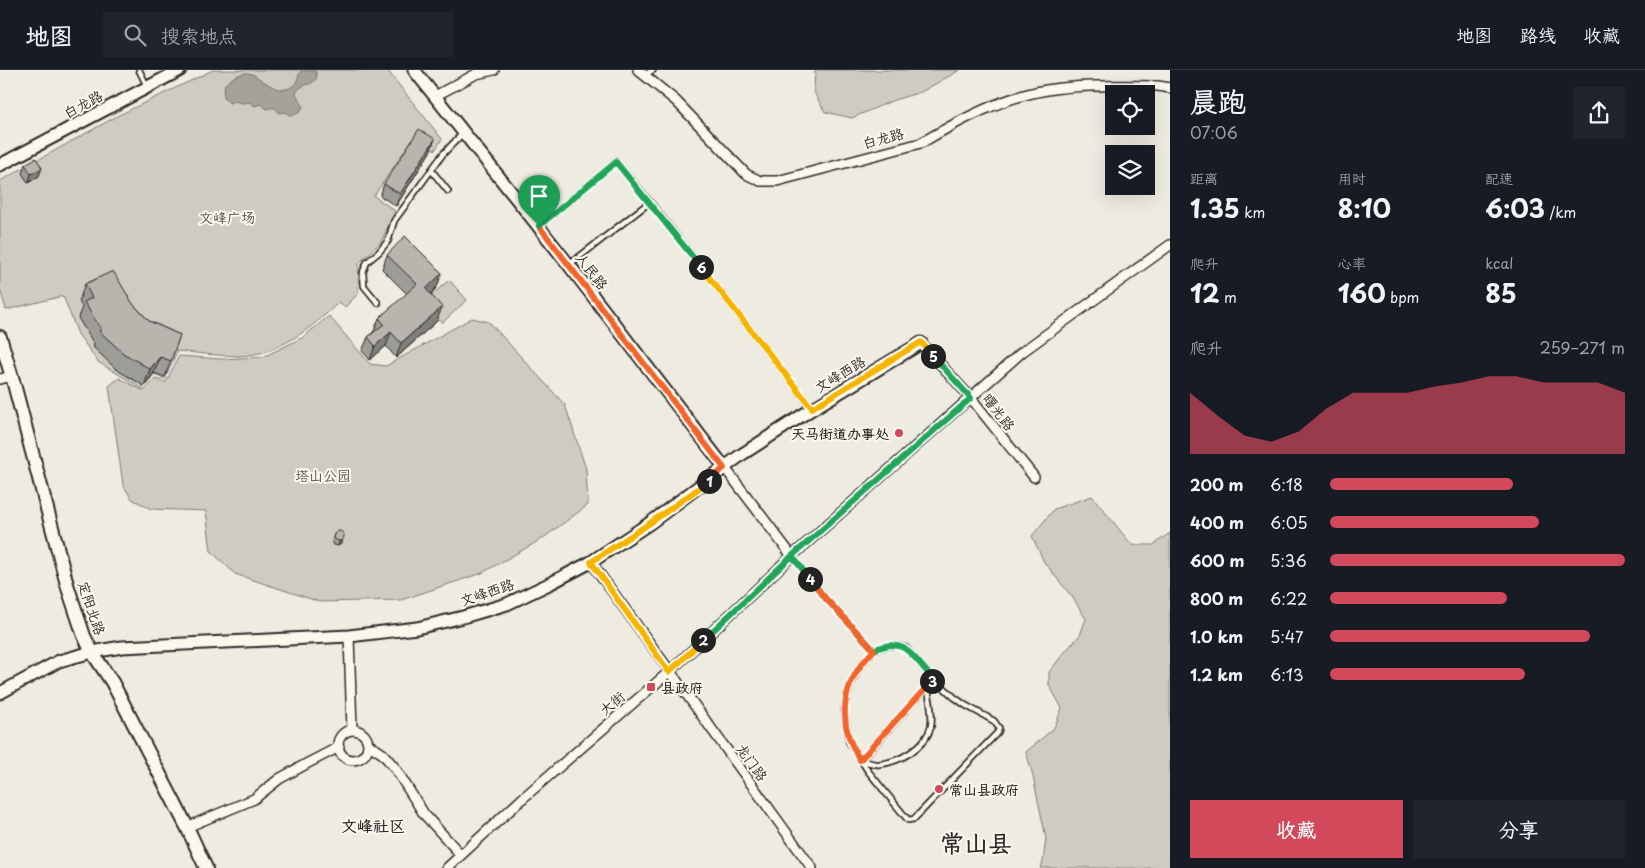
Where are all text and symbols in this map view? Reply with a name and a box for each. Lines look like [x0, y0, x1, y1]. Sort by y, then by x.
search box [103, 12, 453, 57]
text: 地图 [25, 17, 73, 53]
icon: search [121, 21, 149, 49]
text: 搜索地点 [161, 21, 237, 49]
text: 地图 [1456, 21, 1492, 48]
text: 路线 [1520, 21, 1556, 48]
text: 收藏 [1584, 21, 1620, 48]
text: 晨跑 [1190, 79, 1246, 122]
street label: 白龙路 [60, 85, 106, 123]
map controls [1105, 85, 1155, 195]
button: locate [1105, 85, 1155, 135]
button: share [1573, 87, 1625, 139]
text: 07:06 [1190, 120, 1238, 144]
street label: 白龙路 [860, 122, 906, 154]
button: layers [1105, 145, 1155, 195]
text: 距离 [1190, 168, 1218, 189]
text: 用时 [1338, 168, 1366, 189]
text: 配速 [1485, 168, 1513, 189]
pin [518, 175, 560, 226]
icon: arrive [525, 182, 553, 210]
text: 1.35 [1190, 189, 1240, 227]
text: 8:10 [1338, 189, 1391, 227]
text: 6:03 [1485, 189, 1545, 227]
text: km [1240, 202, 1265, 223]
text: /km [1545, 202, 1576, 223]
park label: 文峰广场 [199, 207, 255, 228]
street label: 人民路 [571, 248, 613, 294]
text: 爬升 [1190, 253, 1218, 274]
text: 心率 [1338, 253, 1366, 274]
text: kcal [1485, 253, 1513, 274]
pin: 6 [688, 254, 714, 280]
text: 6 [697, 257, 706, 278]
text: 12 [1190, 274, 1219, 312]
text: 160 [1338, 274, 1386, 312]
text: 85 [1485, 274, 1517, 312]
text: m [1219, 287, 1237, 308]
text: bpm [1386, 287, 1419, 308]
text: 爬升 [1190, 335, 1222, 359]
text: 259–271 m [1540, 335, 1625, 359]
pin: 5 [920, 344, 946, 368]
text: 5 [929, 346, 938, 367]
street label: 文峰西路 [811, 351, 869, 397]
street label: 曙光路 [978, 389, 1020, 435]
place label: 天马街道办事处 [791, 423, 889, 444]
marker: 天马街道办事处 [893, 427, 905, 439]
park label: 塔山公园 [295, 465, 351, 486]
pin: 1 [696, 468, 722, 494]
text: 1 [706, 471, 713, 492]
text: 200 m [1190, 472, 1244, 496]
text: 6:18 [1270, 472, 1303, 496]
text: 400 m [1190, 510, 1244, 534]
text: 6:05 [1270, 510, 1308, 534]
text: 600 m [1190, 548, 1244, 572]
text: 5:36 [1270, 548, 1307, 572]
pin: 4 [798, 566, 822, 592]
text: 4 [806, 569, 815, 590]
street label: 文峰西路 [457, 573, 517, 611]
street label: 定阳北路 [73, 578, 111, 638]
text: 800 m [1190, 586, 1243, 610]
text: 6:22 [1270, 586, 1307, 610]
text: 1.0 km [1190, 624, 1243, 648]
text: 5:47 [1270, 624, 1304, 648]
pin: 2 [690, 628, 716, 652]
text: 2 [699, 630, 708, 651]
text: 1.2 km [1190, 662, 1243, 686]
text: 6:13 [1270, 662, 1304, 686]
pin: 3 [920, 668, 944, 694]
text: 3 [928, 671, 937, 692]
place label: 县政府 [661, 677, 703, 698]
marker: 县政府 [645, 681, 657, 693]
street label: 大街 [595, 686, 629, 720]
street label: 龙门路 [731, 739, 773, 785]
place label: 常山县政府 [949, 779, 1019, 800]
marker: 常山县政府 [933, 783, 945, 795]
button: 收藏 [1190, 800, 1403, 858]
button: 分享 [1413, 800, 1625, 858]
district label: 文峰社区 [341, 813, 405, 837]
district label: 常山县 [940, 824, 1012, 860]

